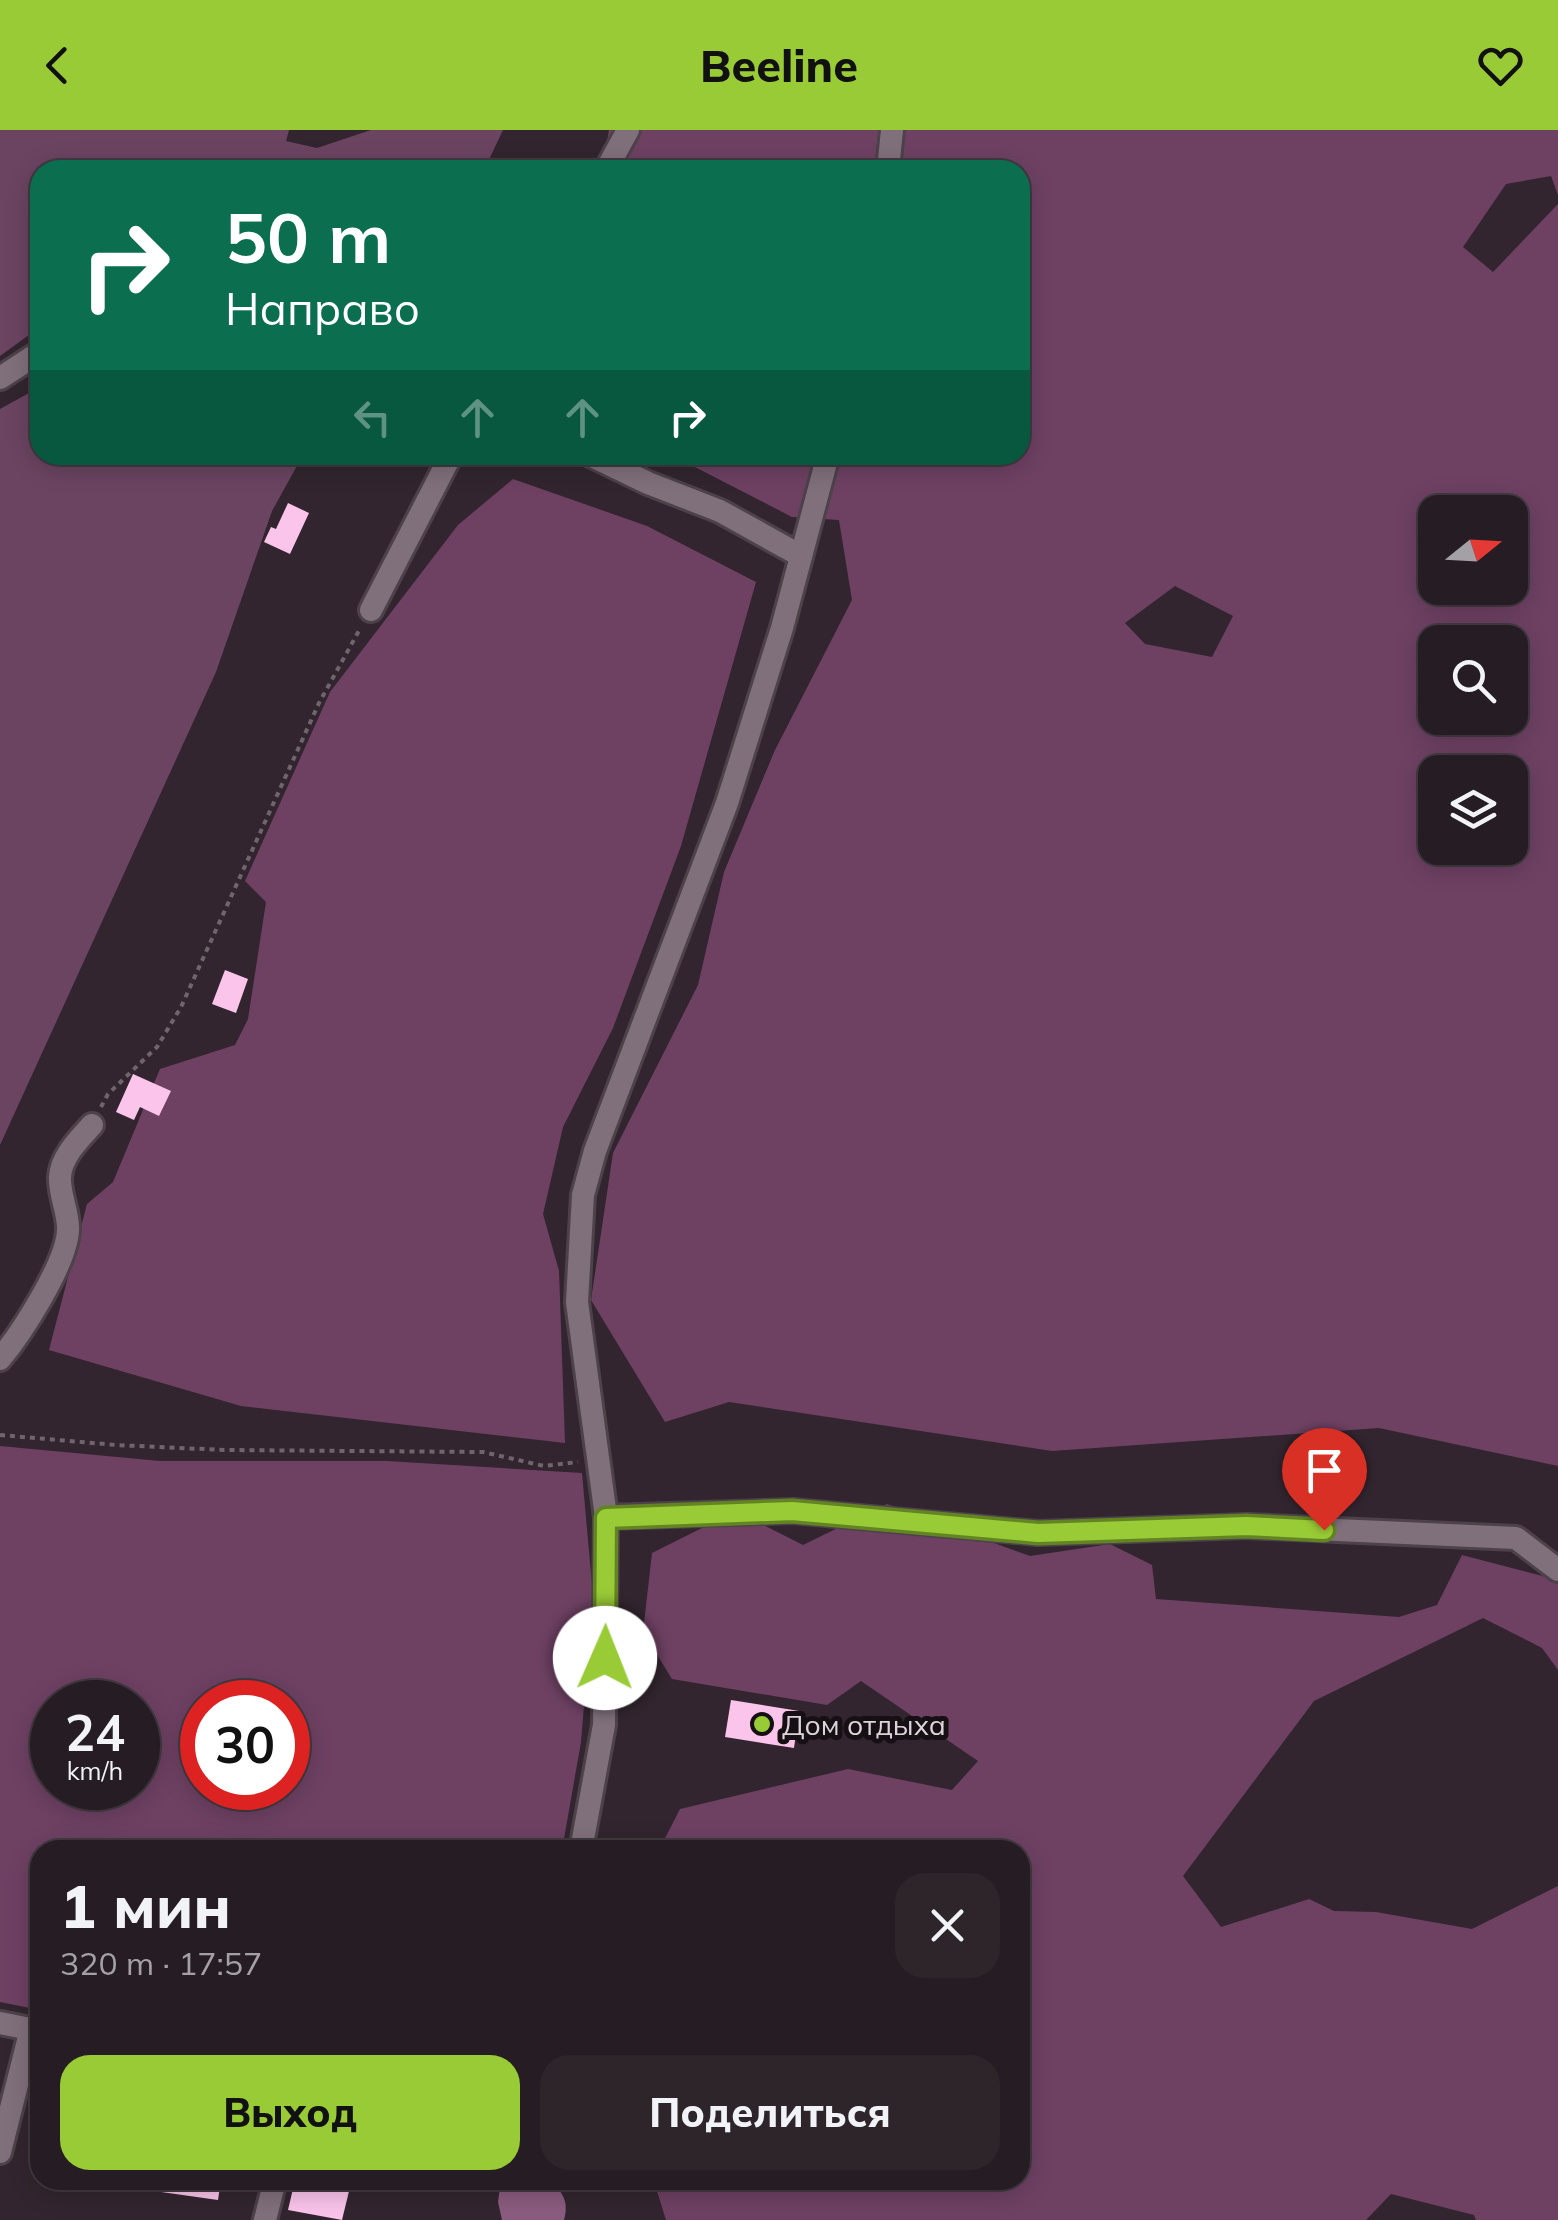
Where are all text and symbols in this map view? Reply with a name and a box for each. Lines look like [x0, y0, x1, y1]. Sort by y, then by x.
text: Beeline [700, 37, 858, 93]
icon: back [30, 38, 85, 93]
icon: heart [1473, 38, 1528, 93]
text: 50 m [225, 193, 391, 281]
icon: right [60, 200, 190, 330]
text: Направо [225, 280, 420, 336]
icon: left [345, 390, 400, 445]
icon: ahead [450, 390, 505, 445]
icon: ahead [555, 390, 610, 445]
icon: right [660, 390, 715, 445]
north arrow [1418, 495, 1528, 605]
map controls [1418, 495, 1528, 865]
button: search [1418, 625, 1528, 735]
button: layers [1418, 755, 1528, 865]
pin [1282, 1428, 1367, 1531]
icon: arrive [1297, 1443, 1352, 1498]
position arrow [553, 1606, 657, 1710]
speed limit sign: 30 [180, 1680, 310, 1810]
text: 24 [65, 1701, 125, 1764]
place label: Дом отдыха [782, 1707, 946, 1742]
marker: Дом отдыха [751, 1713, 773, 1735]
text: km/h [67, 1755, 123, 1786]
text: 1 мин [60, 1868, 231, 1943]
button: close [895, 1873, 1000, 1978]
text: 320 m · 17:57 [60, 1943, 262, 1983]
button: Выход [60, 2055, 520, 2170]
button: Поделиться [540, 2055, 1000, 2170]

